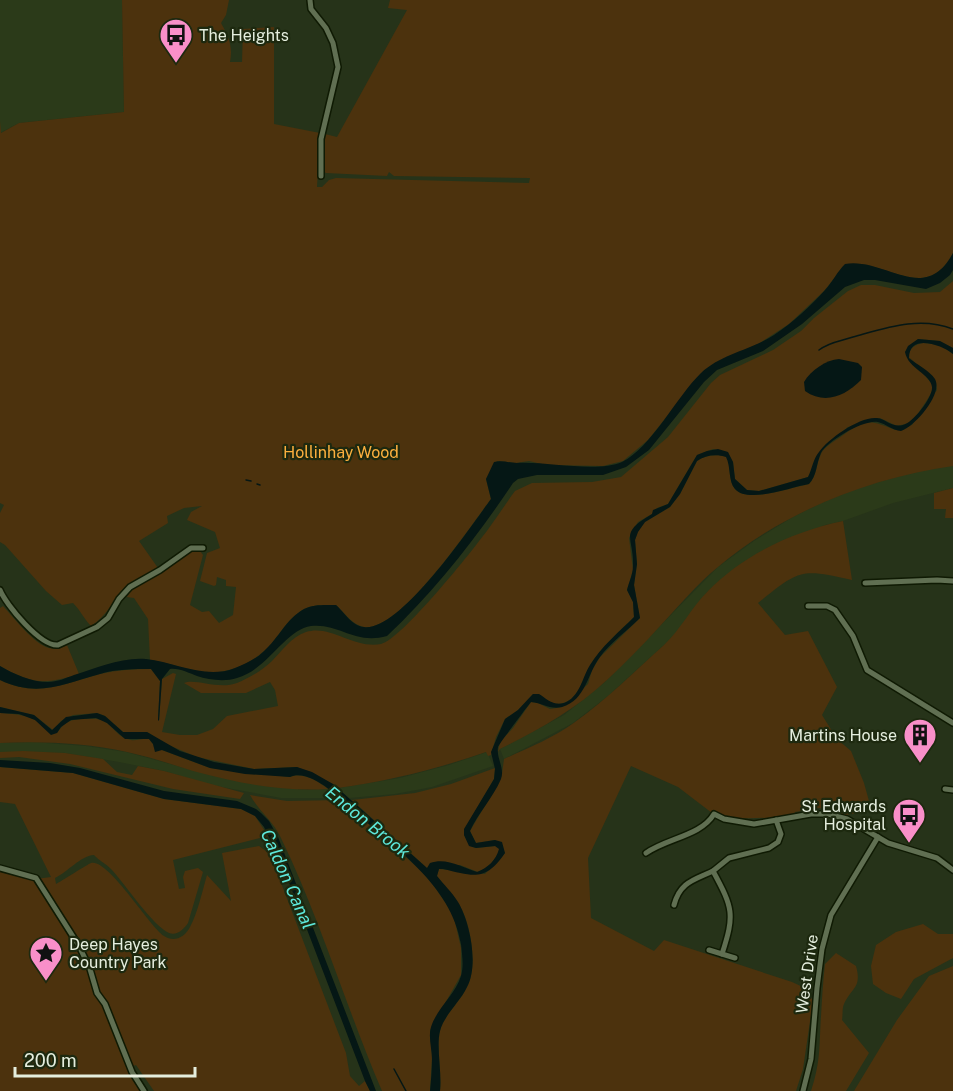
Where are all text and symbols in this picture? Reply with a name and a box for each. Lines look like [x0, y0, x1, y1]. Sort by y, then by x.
bus stop icon: The Heights [158, 17, 194, 64]
place label: The Heights [199, 26, 289, 45]
park label: Hollinhay Wood [283, 443, 399, 462]
building icon: Martins House [902, 717, 938, 764]
place label: Martins House [789, 726, 897, 745]
water label: Endon Brook [321, 782, 415, 863]
place label: St Edwards Hospital [801, 797, 886, 834]
bus stop icon: St Edwards Hospital [891, 797, 927, 844]
water label: Caldon Canal [257, 826, 319, 932]
street label: West Drive [792, 933, 822, 1015]
place icon: Deep Hayes Country Park [28, 935, 64, 982]
place label: Deep Hayes Country Park [69, 935, 167, 972]
scale bar [15, 1040, 195, 1078]
text: 200 m [24, 1050, 77, 1071]

